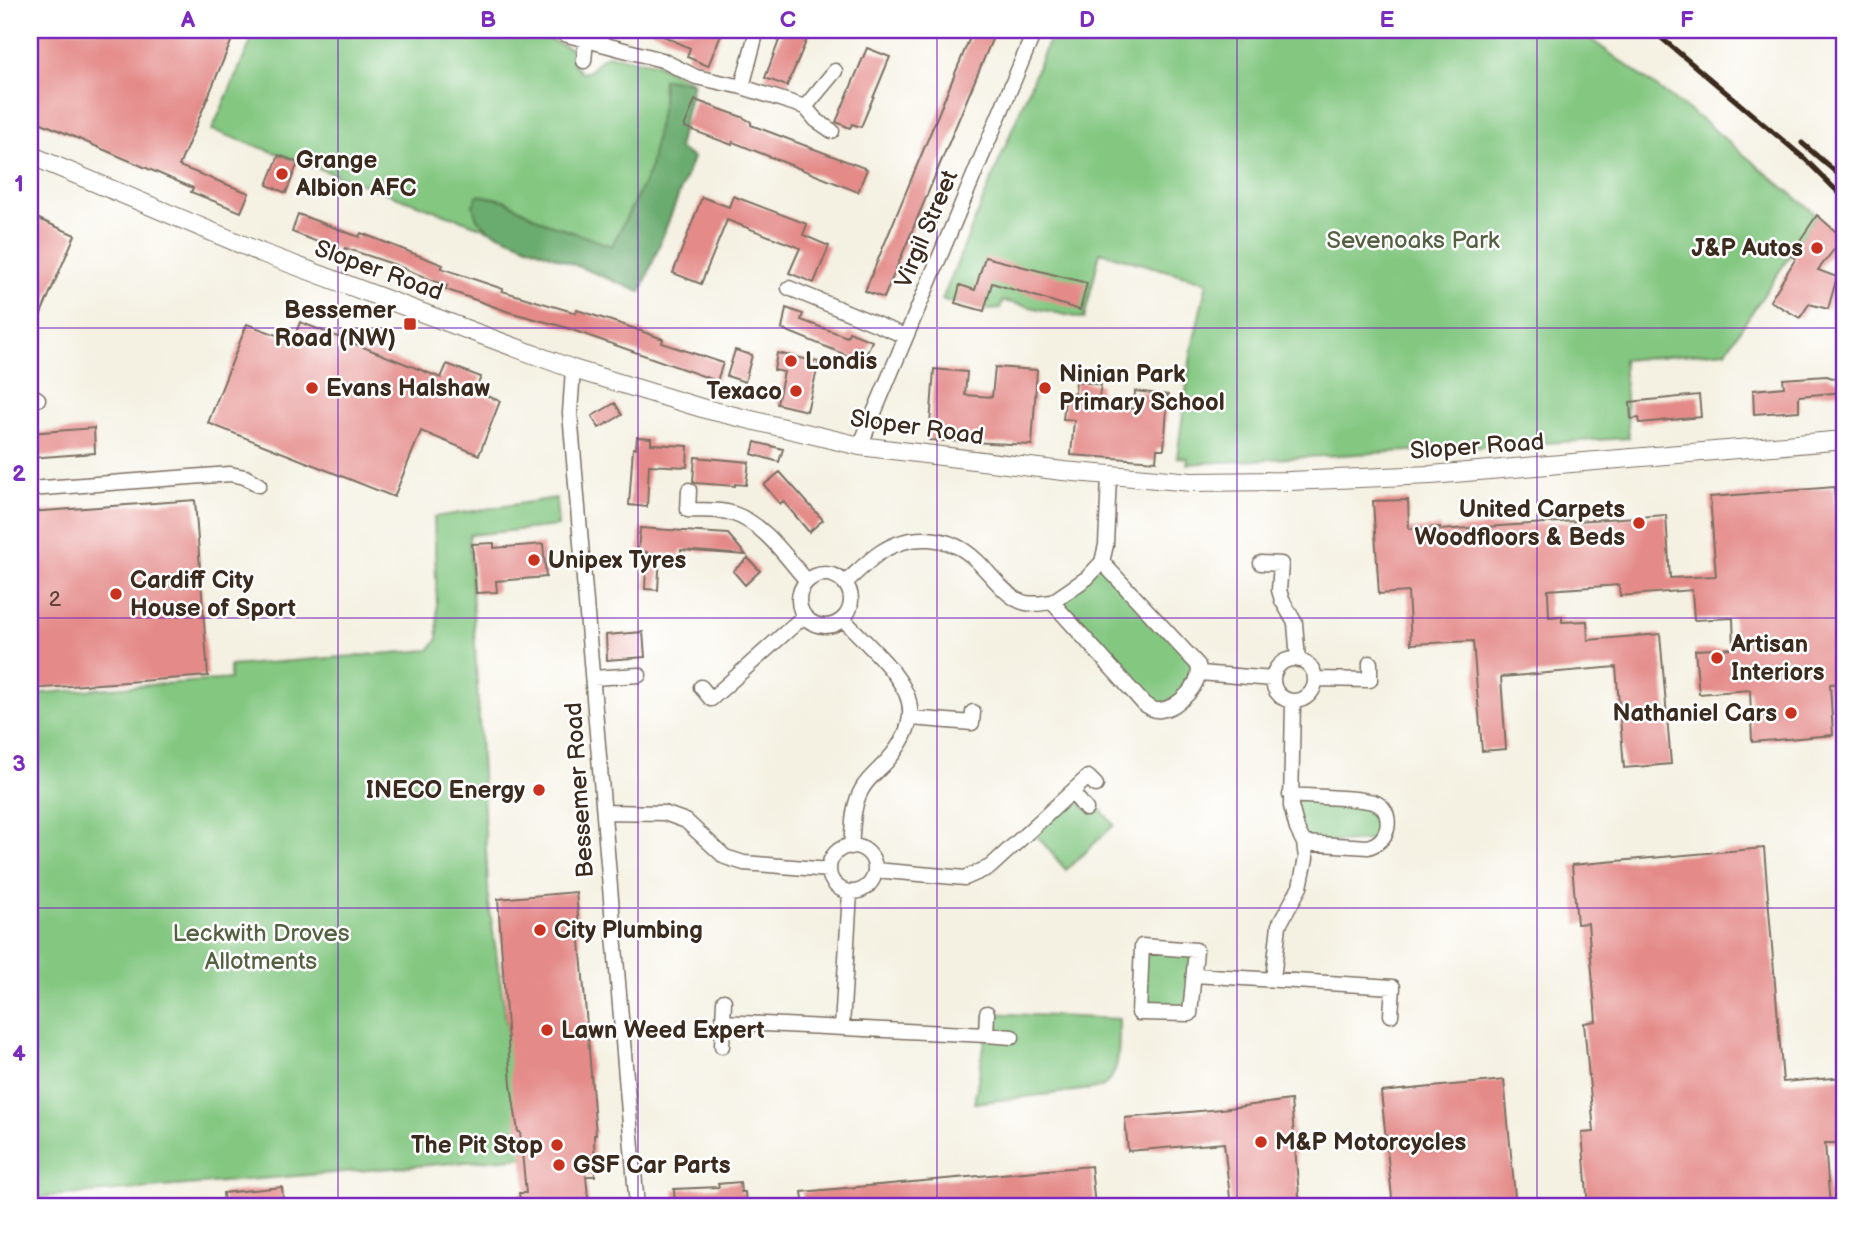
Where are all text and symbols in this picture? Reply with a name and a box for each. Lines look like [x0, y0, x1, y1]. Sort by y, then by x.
text: A [180, 6, 196, 34]
text: B [480, 6, 496, 34]
text: C [780, 6, 796, 34]
text: D [1079, 6, 1095, 34]
text: E [1380, 6, 1395, 34]
text: F [1680, 6, 1694, 34]
place label: Grange Albion AFC [295, 146, 416, 203]
street label: Virgil Street [889, 165, 965, 293]
marker: Grange Albion AFC [274, 166, 290, 182]
text: 1 [14, 170, 24, 198]
park label: Sevenoaks Park [1326, 226, 1500, 255]
street label: Sloper Road [311, 234, 447, 307]
place label: J&P Autos [1692, 234, 1803, 263]
marker: J&P Autos [1809, 240, 1825, 256]
place label: Bessemer Road (NW) [274, 296, 396, 353]
marker: Bessemer Road (NW) [402, 316, 418, 332]
place label: Londis [805, 347, 877, 376]
marker: Londis [783, 353, 799, 369]
place label: Ninian Park Primary School [1059, 360, 1225, 417]
place label: Evans Halshaw [326, 374, 490, 403]
place label: Texaco [707, 377, 782, 406]
marker: Evans Halshaw [304, 380, 320, 396]
marker: Ninian Park Primary School [1037, 380, 1053, 396]
marker: Texaco [788, 383, 804, 399]
street label: Sloper Road [848, 404, 986, 451]
street label: Sloper Road [1409, 427, 1545, 466]
text: 2 [12, 460, 26, 488]
place label: United Carpets Woodfloors & Beds [1415, 495, 1625, 552]
marker: United Carpets Woodfloors & Beds [1631, 515, 1647, 531]
place label: Unipex Tyres [548, 546, 687, 575]
marker: Unipex Tyres [526, 552, 542, 568]
place label: Cardiff City House of Sport [130, 566, 296, 623]
marker: Cardiff City House of Sport [108, 586, 124, 602]
house number: 2 [49, 587, 62, 612]
place label: Artisan Interiors [1730, 630, 1825, 687]
marker: Artisan Interiors [1709, 650, 1725, 666]
place label: Nathaniel Cars [1613, 699, 1777, 728]
street label: Bessemer Road [559, 701, 600, 879]
marker: Nathaniel Cars [1783, 705, 1799, 721]
text: 3 [12, 750, 26, 778]
place label: INECO Energy [366, 776, 525, 805]
marker: INECO Energy [531, 782, 547, 798]
place label: City Plumbing [554, 916, 703, 945]
park label: Leckwith Droves Allotments [172, 919, 350, 976]
marker: City Plumbing [532, 922, 548, 938]
place label: Lawn Weed Expert [561, 1016, 765, 1045]
marker: Lawn Weed Expert [539, 1022, 555, 1038]
text: 4 [12, 1040, 26, 1068]
place label: M&P Motorcycles [1275, 1128, 1467, 1157]
place label: The Pit Stop [411, 1131, 543, 1160]
marker: M&P Motorcycles [1253, 1134, 1269, 1150]
marker: The Pit Stop [549, 1137, 565, 1153]
place label: GSF Car Parts [573, 1151, 731, 1180]
marker: GSF Car Parts [551, 1157, 567, 1173]

